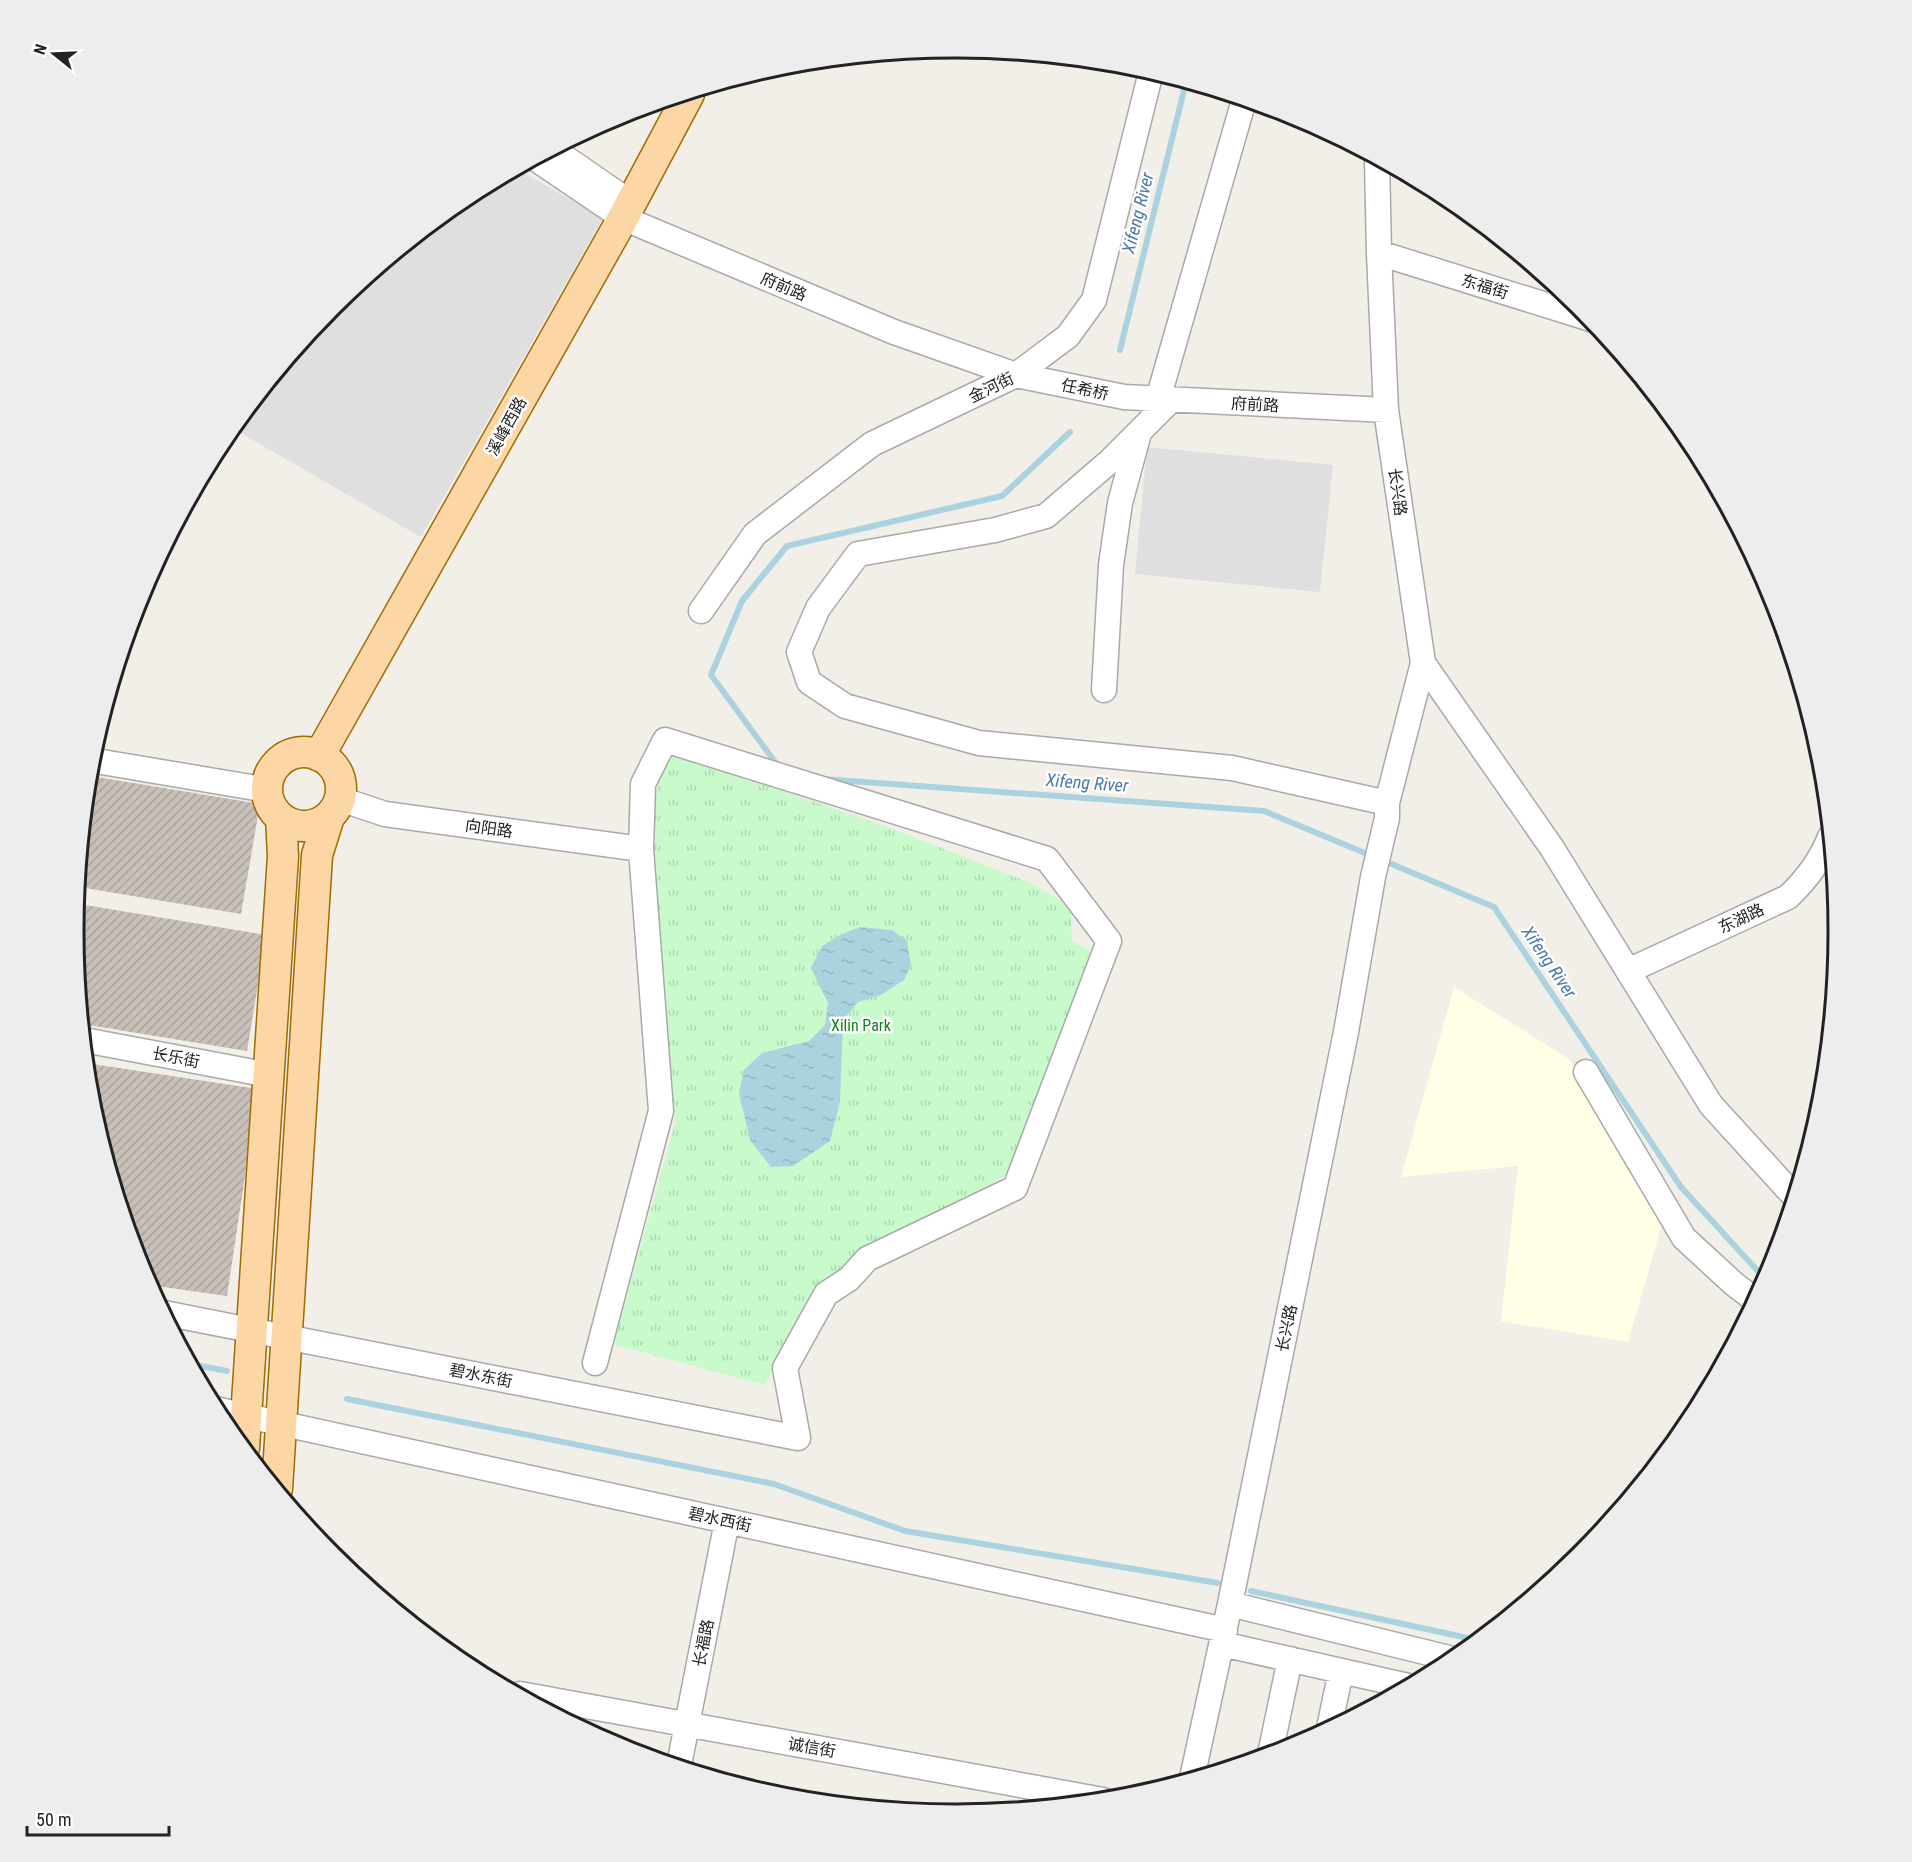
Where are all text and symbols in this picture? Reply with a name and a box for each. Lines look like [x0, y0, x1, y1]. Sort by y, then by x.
north arrow [24, 24, 84, 84]
text: N [30, 42, 51, 57]
water label: Xifeng River [1117, 170, 1158, 256]
street label: 府前路 [758, 268, 810, 305]
street label: 东福街 [1459, 270, 1511, 303]
street label: 金河街 [965, 368, 1017, 407]
street label: 任希桥 [1059, 375, 1110, 404]
street label: 溪峰西路 [483, 394, 530, 459]
street label: 府前路 [1231, 394, 1279, 415]
street label: 长兴路 [1385, 467, 1410, 517]
water label: Xifeng River [1044, 769, 1130, 796]
street label: 向阳路 [464, 816, 514, 841]
street label: 东湖路 [1715, 900, 1767, 937]
water label: Xifeng River [1517, 921, 1582, 1002]
park label: Xilin Park [831, 1016, 892, 1035]
street label: 长乐街 [151, 1044, 201, 1071]
street label: 长兴路 [1272, 1303, 1301, 1354]
street label: 碧水东街 [448, 1360, 514, 1391]
street label: 碧水西街 [687, 1504, 753, 1535]
street label: 长福路 [690, 1618, 717, 1668]
street label: 诚信街 [787, 1734, 837, 1761]
scale bar [27, 1799, 170, 1837]
text: 50 m [36, 1809, 71, 1830]

